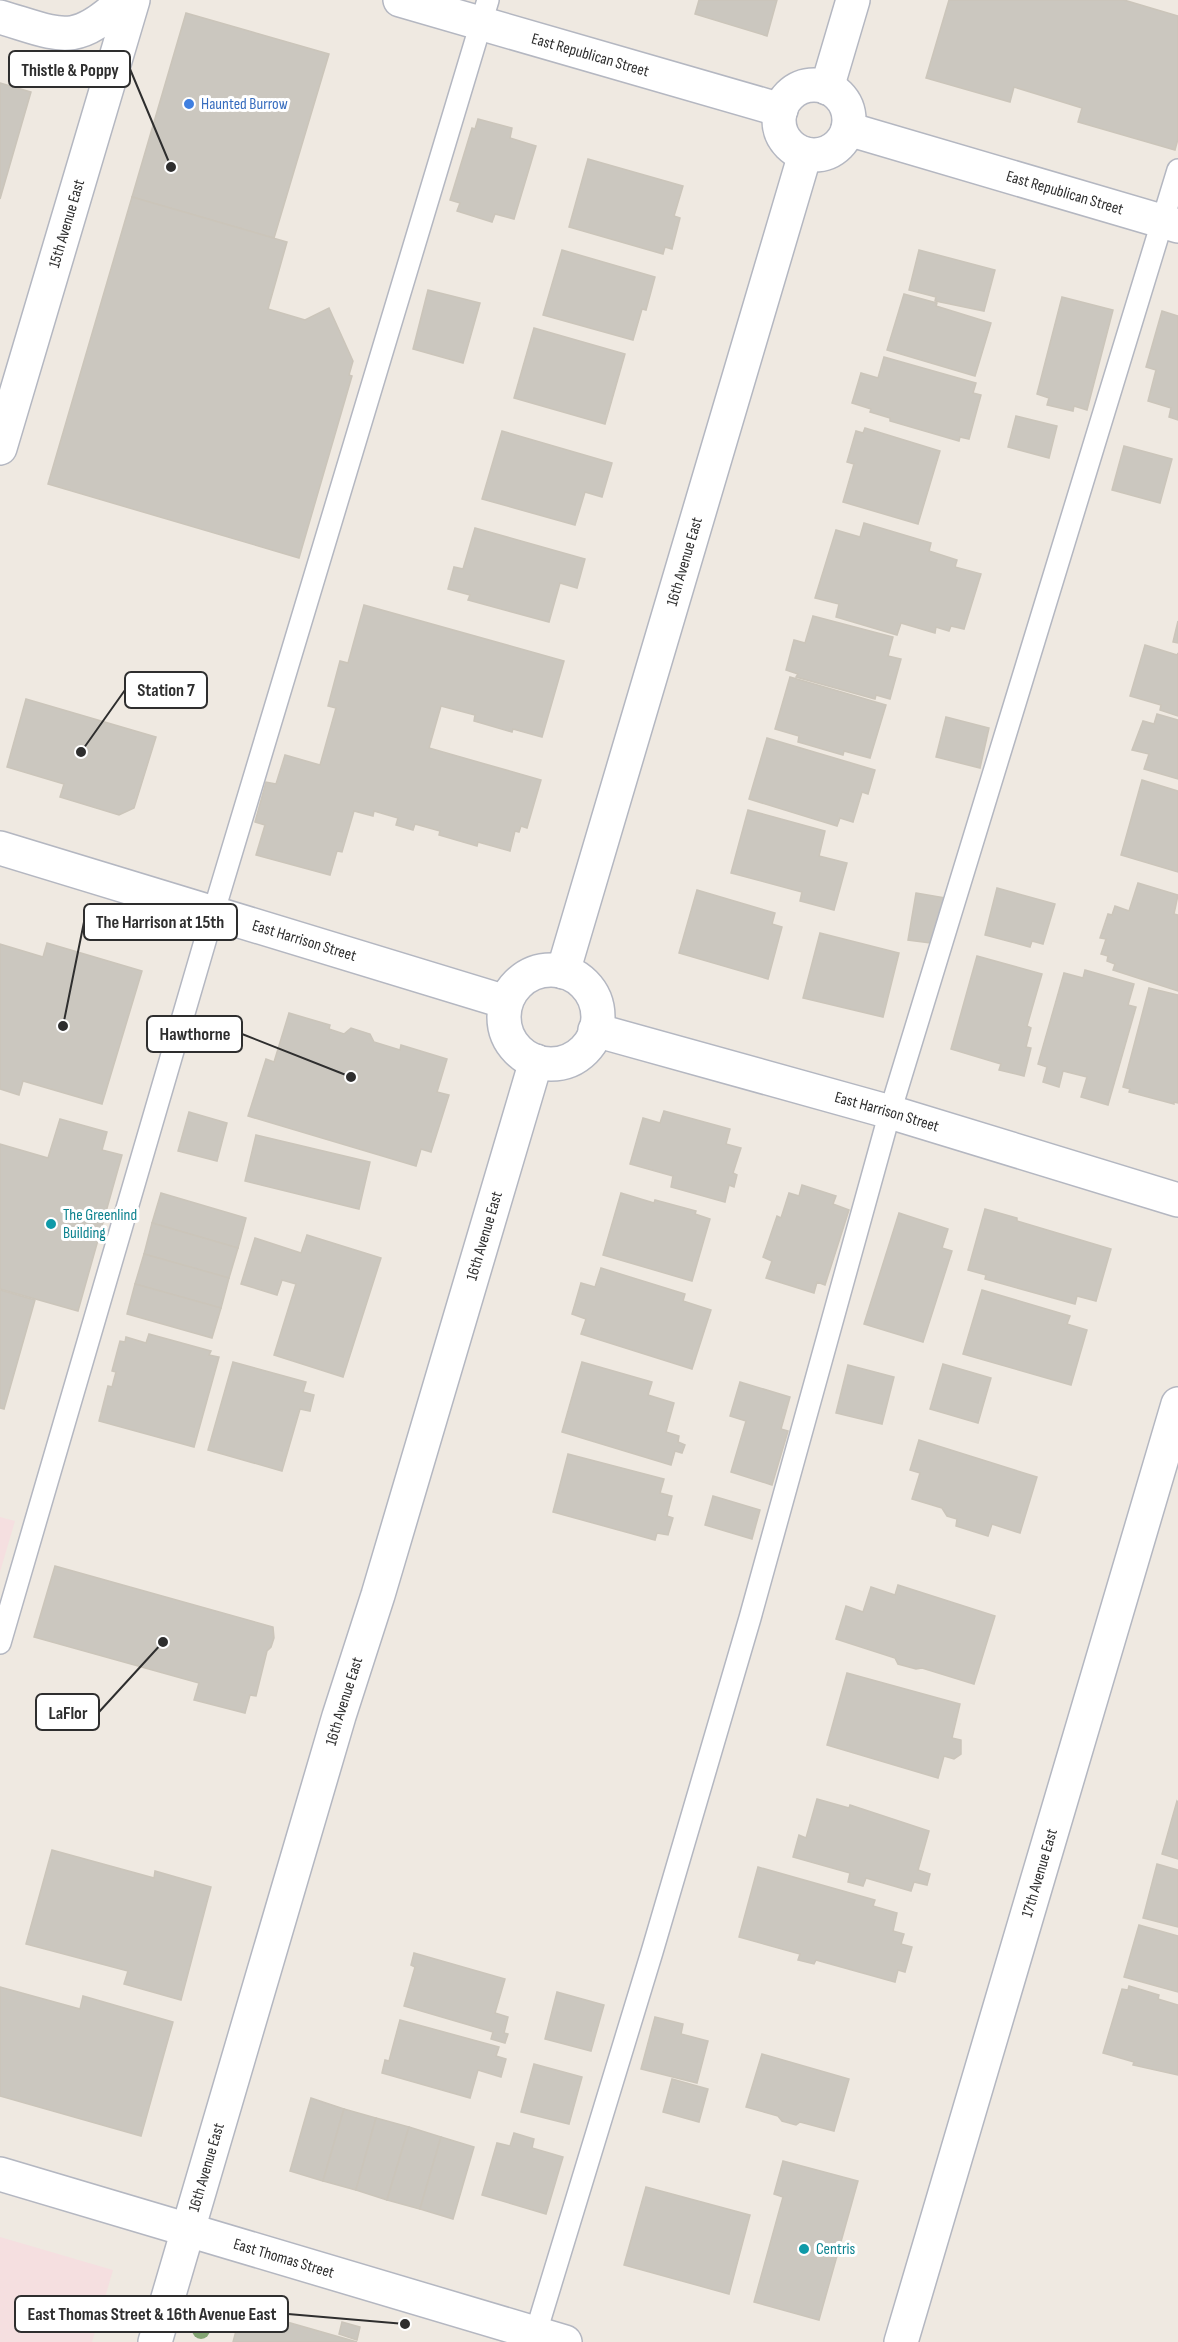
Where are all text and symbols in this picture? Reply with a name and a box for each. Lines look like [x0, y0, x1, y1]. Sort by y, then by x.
street label: East Republican Street [529, 29, 651, 81]
callout: Thistle & Poppy [9, 51, 130, 87]
text: Thistle & Poppy [21, 60, 119, 81]
place label: Haunted Burrow [201, 95, 288, 114]
marker: Haunted Burrow [182, 97, 196, 111]
street label: East Republican Street [1004, 167, 1126, 219]
street label: 15th Avenue East [45, 177, 89, 270]
street label: 16th Avenue East [662, 515, 707, 608]
callout: Station 7 [125, 672, 207, 708]
text: Station 7 [137, 680, 195, 701]
callout: The Harrison at 15th [84, 904, 237, 940]
text: The Harrison at 15th [96, 912, 224, 933]
street label: East Harrison Street [250, 916, 359, 965]
callout: Hawthorne [147, 1016, 242, 1052]
text: Hawthorne [160, 1024, 230, 1045]
street label: East Harrison Street [832, 1088, 941, 1136]
street label: 16th Avenue East [462, 1189, 506, 1283]
place label: The Greenlind Building [63, 1206, 137, 1243]
marker: The Greenlind Building [44, 1217, 58, 1231]
street label: 16th Avenue East [321, 1655, 367, 1748]
callout: LaFlor [36, 1694, 99, 1730]
text: LaFlor [49, 1703, 88, 1724]
street label: 17th Avenue East [1017, 1826, 1062, 1919]
street label: 16th Avenue East [184, 2121, 228, 2214]
street label: East Thomas Street [231, 2234, 336, 2282]
place label: Centris [816, 2240, 855, 2259]
marker: Centris [797, 2242, 811, 2256]
callout: East Thomas Street & 16th Avenue East [15, 2296, 288, 2332]
text: East Thomas Street & 16th Avenue East [28, 2304, 276, 2325]

